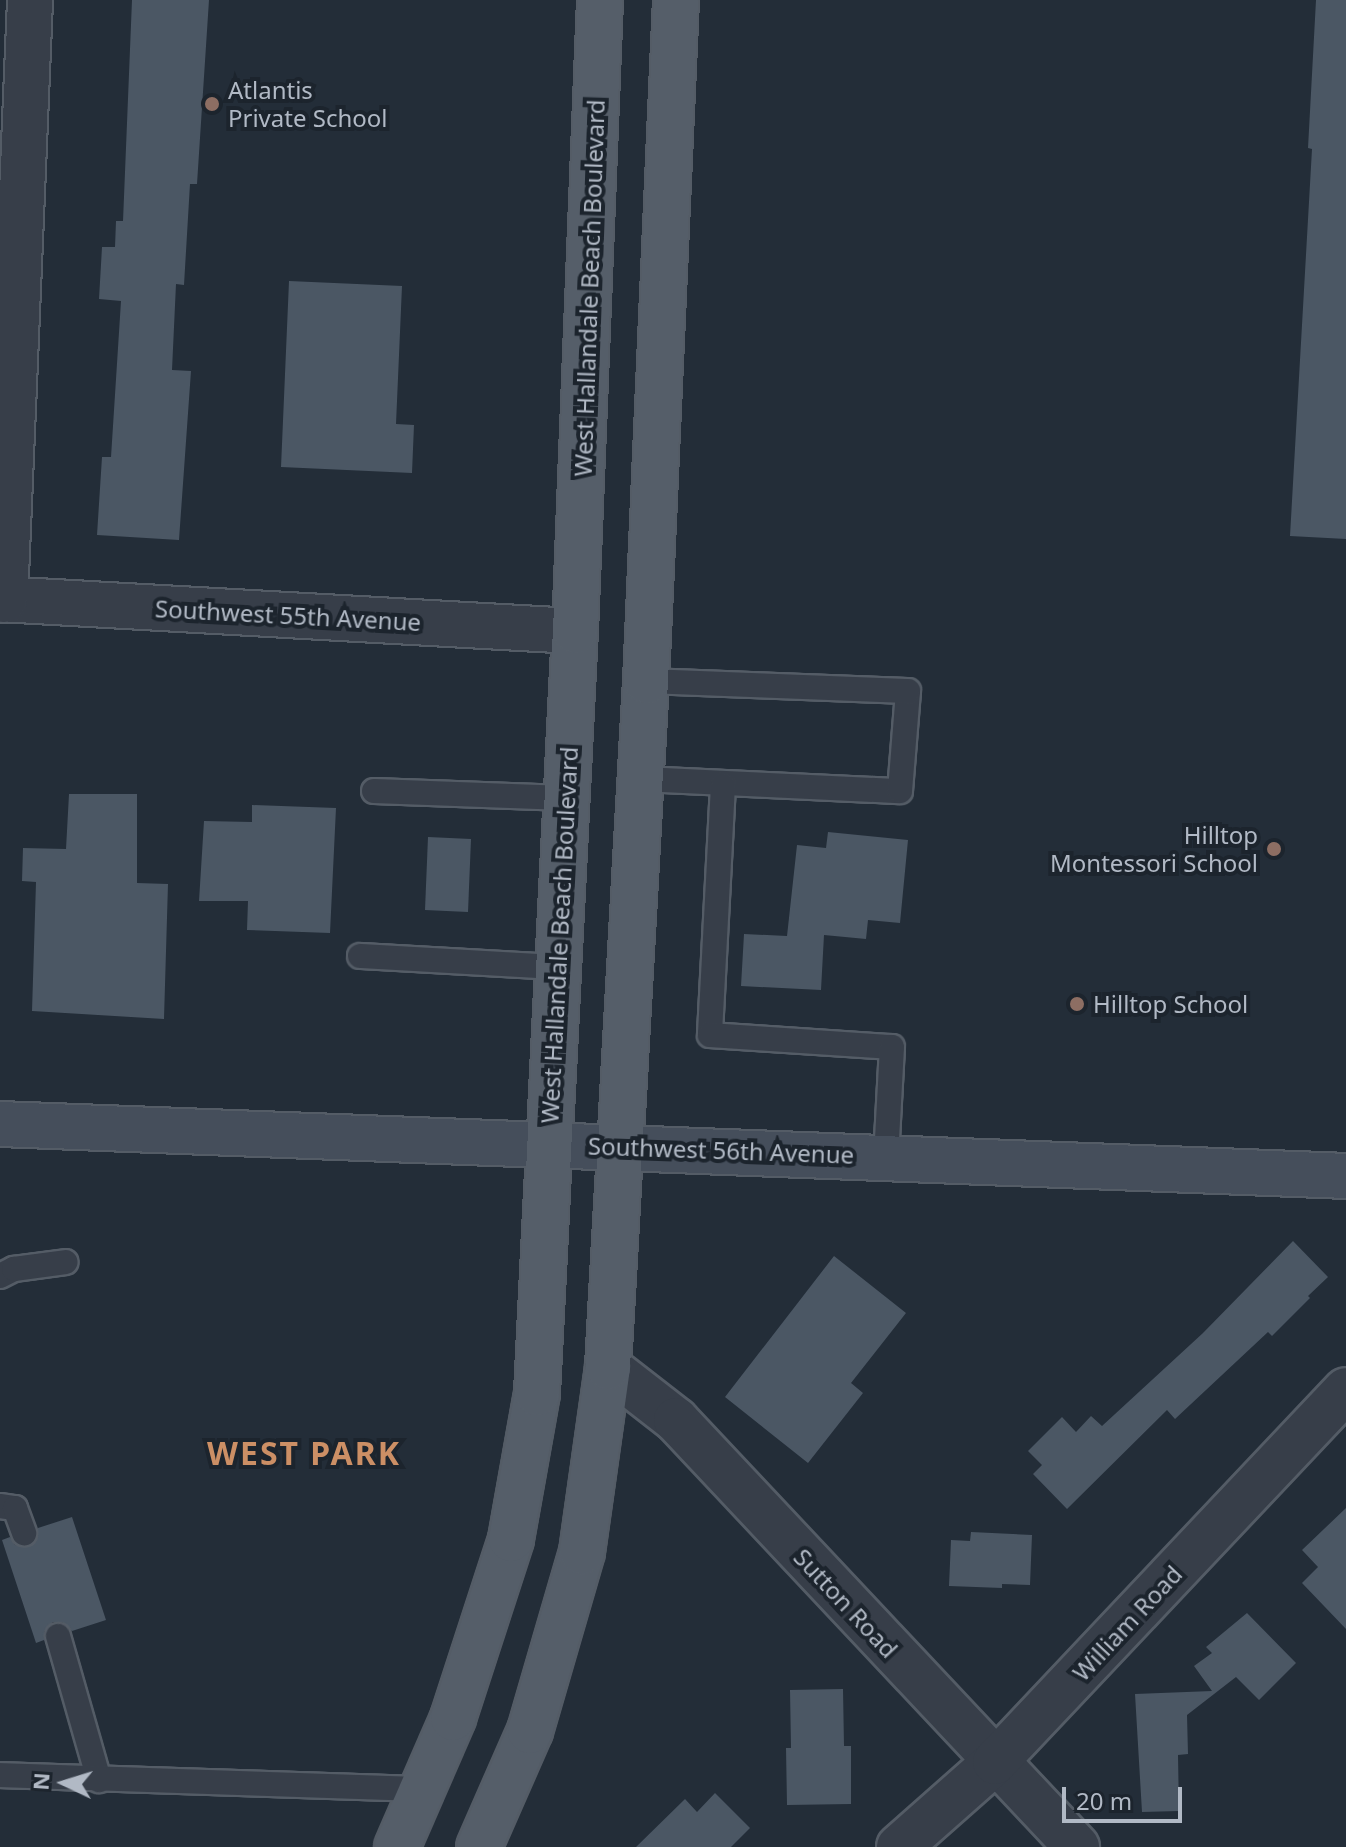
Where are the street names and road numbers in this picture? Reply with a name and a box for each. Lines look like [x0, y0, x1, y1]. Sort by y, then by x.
street label: West Hallandale Beach Boulevard [568, 99, 610, 477]
street label: Southwest 55th Avenue [154, 594, 422, 636]
street label: West Hallandale Beach Boulevard [535, 746, 583, 1124]
street label: Southwest 56th Avenue [587, 1131, 855, 1169]
street label: Sutton Road [788, 1542, 904, 1664]
street label: William Road [1066, 1559, 1188, 1687]

